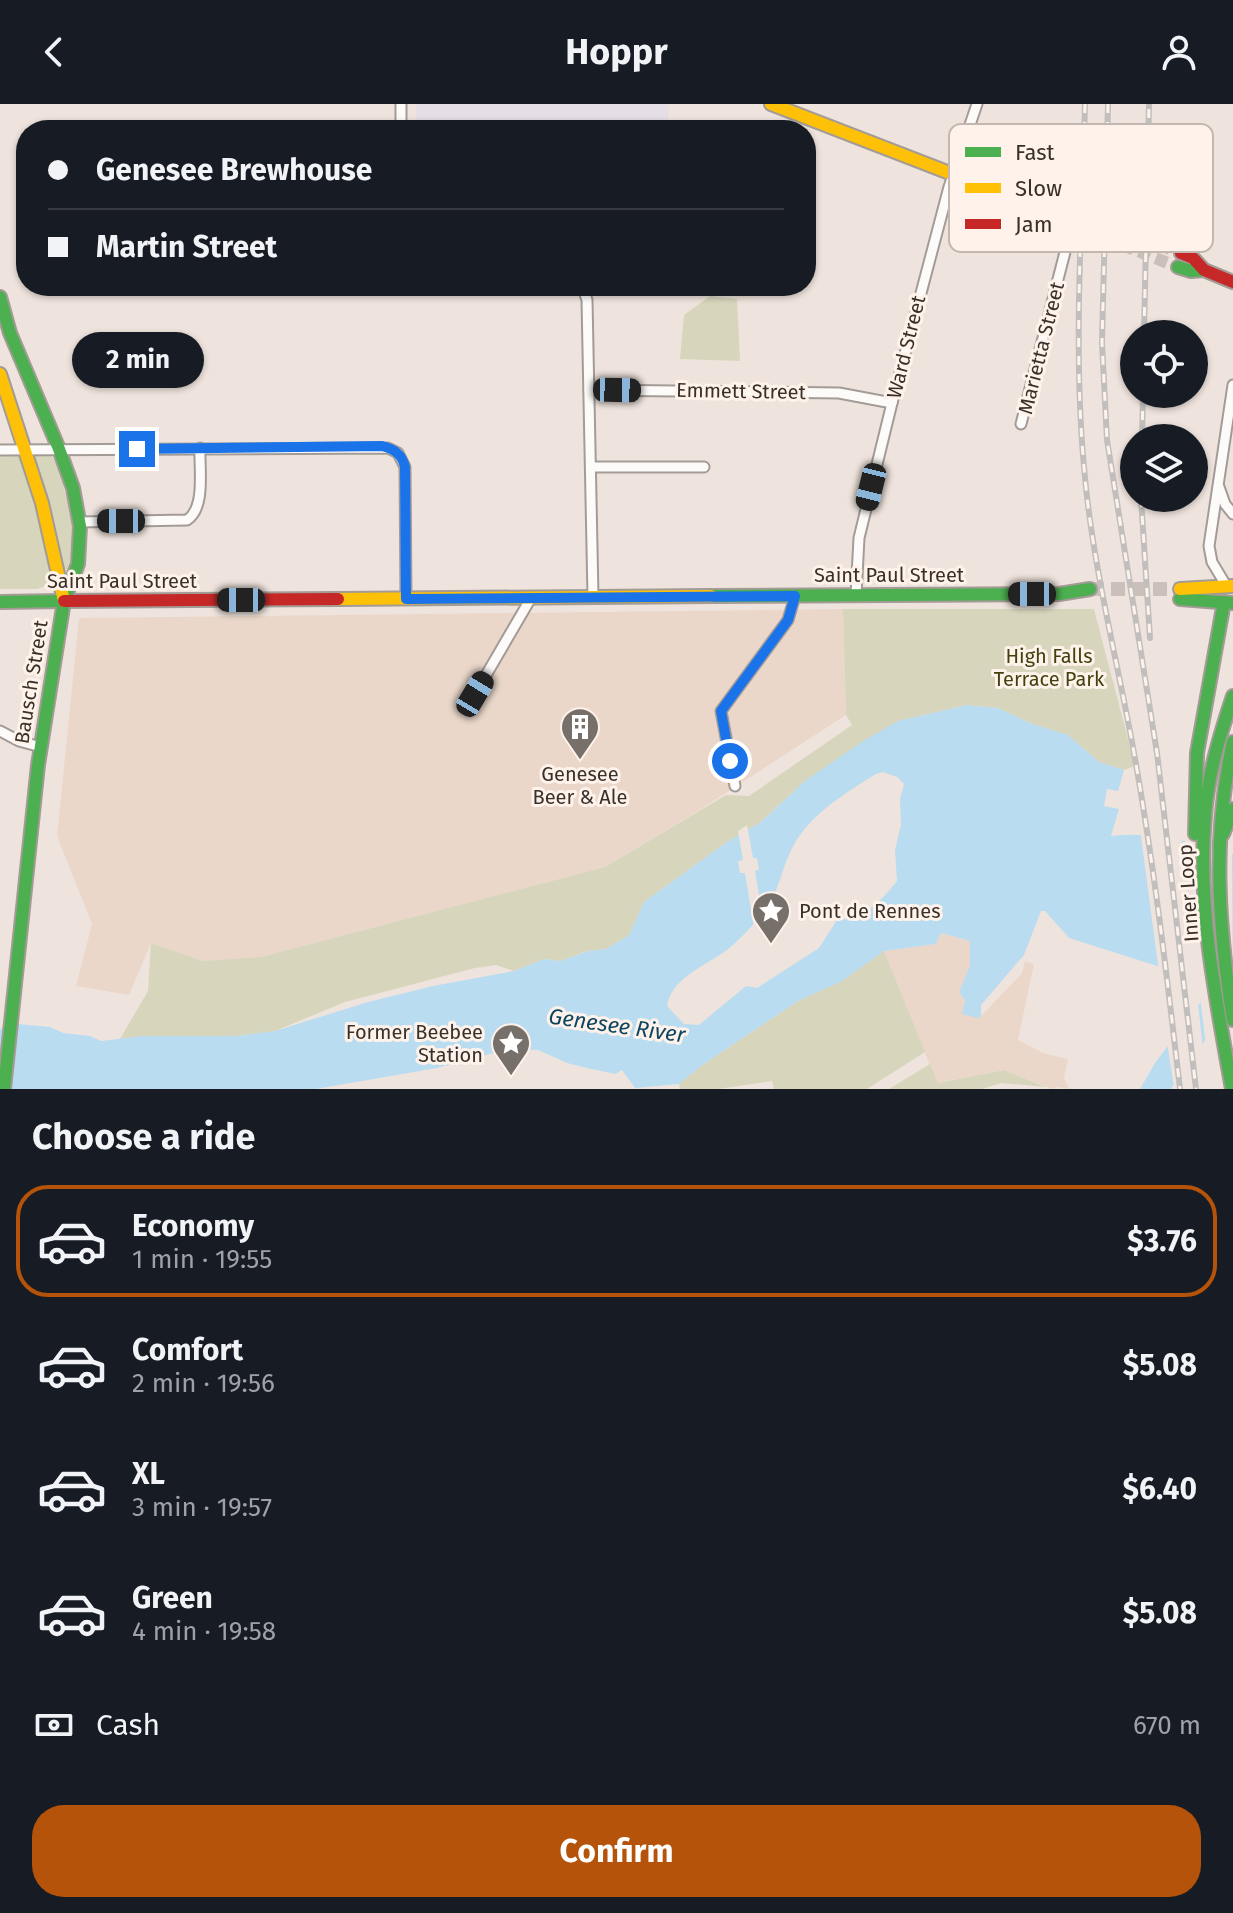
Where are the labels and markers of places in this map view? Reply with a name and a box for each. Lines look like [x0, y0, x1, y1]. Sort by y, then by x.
building icon: Genesee Beer & Ale [559, 706, 601, 761]
place label: Genesee Beer & Ale [533, 762, 627, 809]
place icon: Pont de Rennes [750, 890, 792, 945]
place label: Pont de Rennes [799, 899, 940, 923]
place label: Former Beebee Station [346, 1020, 483, 1067]
place icon: Former Beebee Station [490, 1022, 532, 1077]

